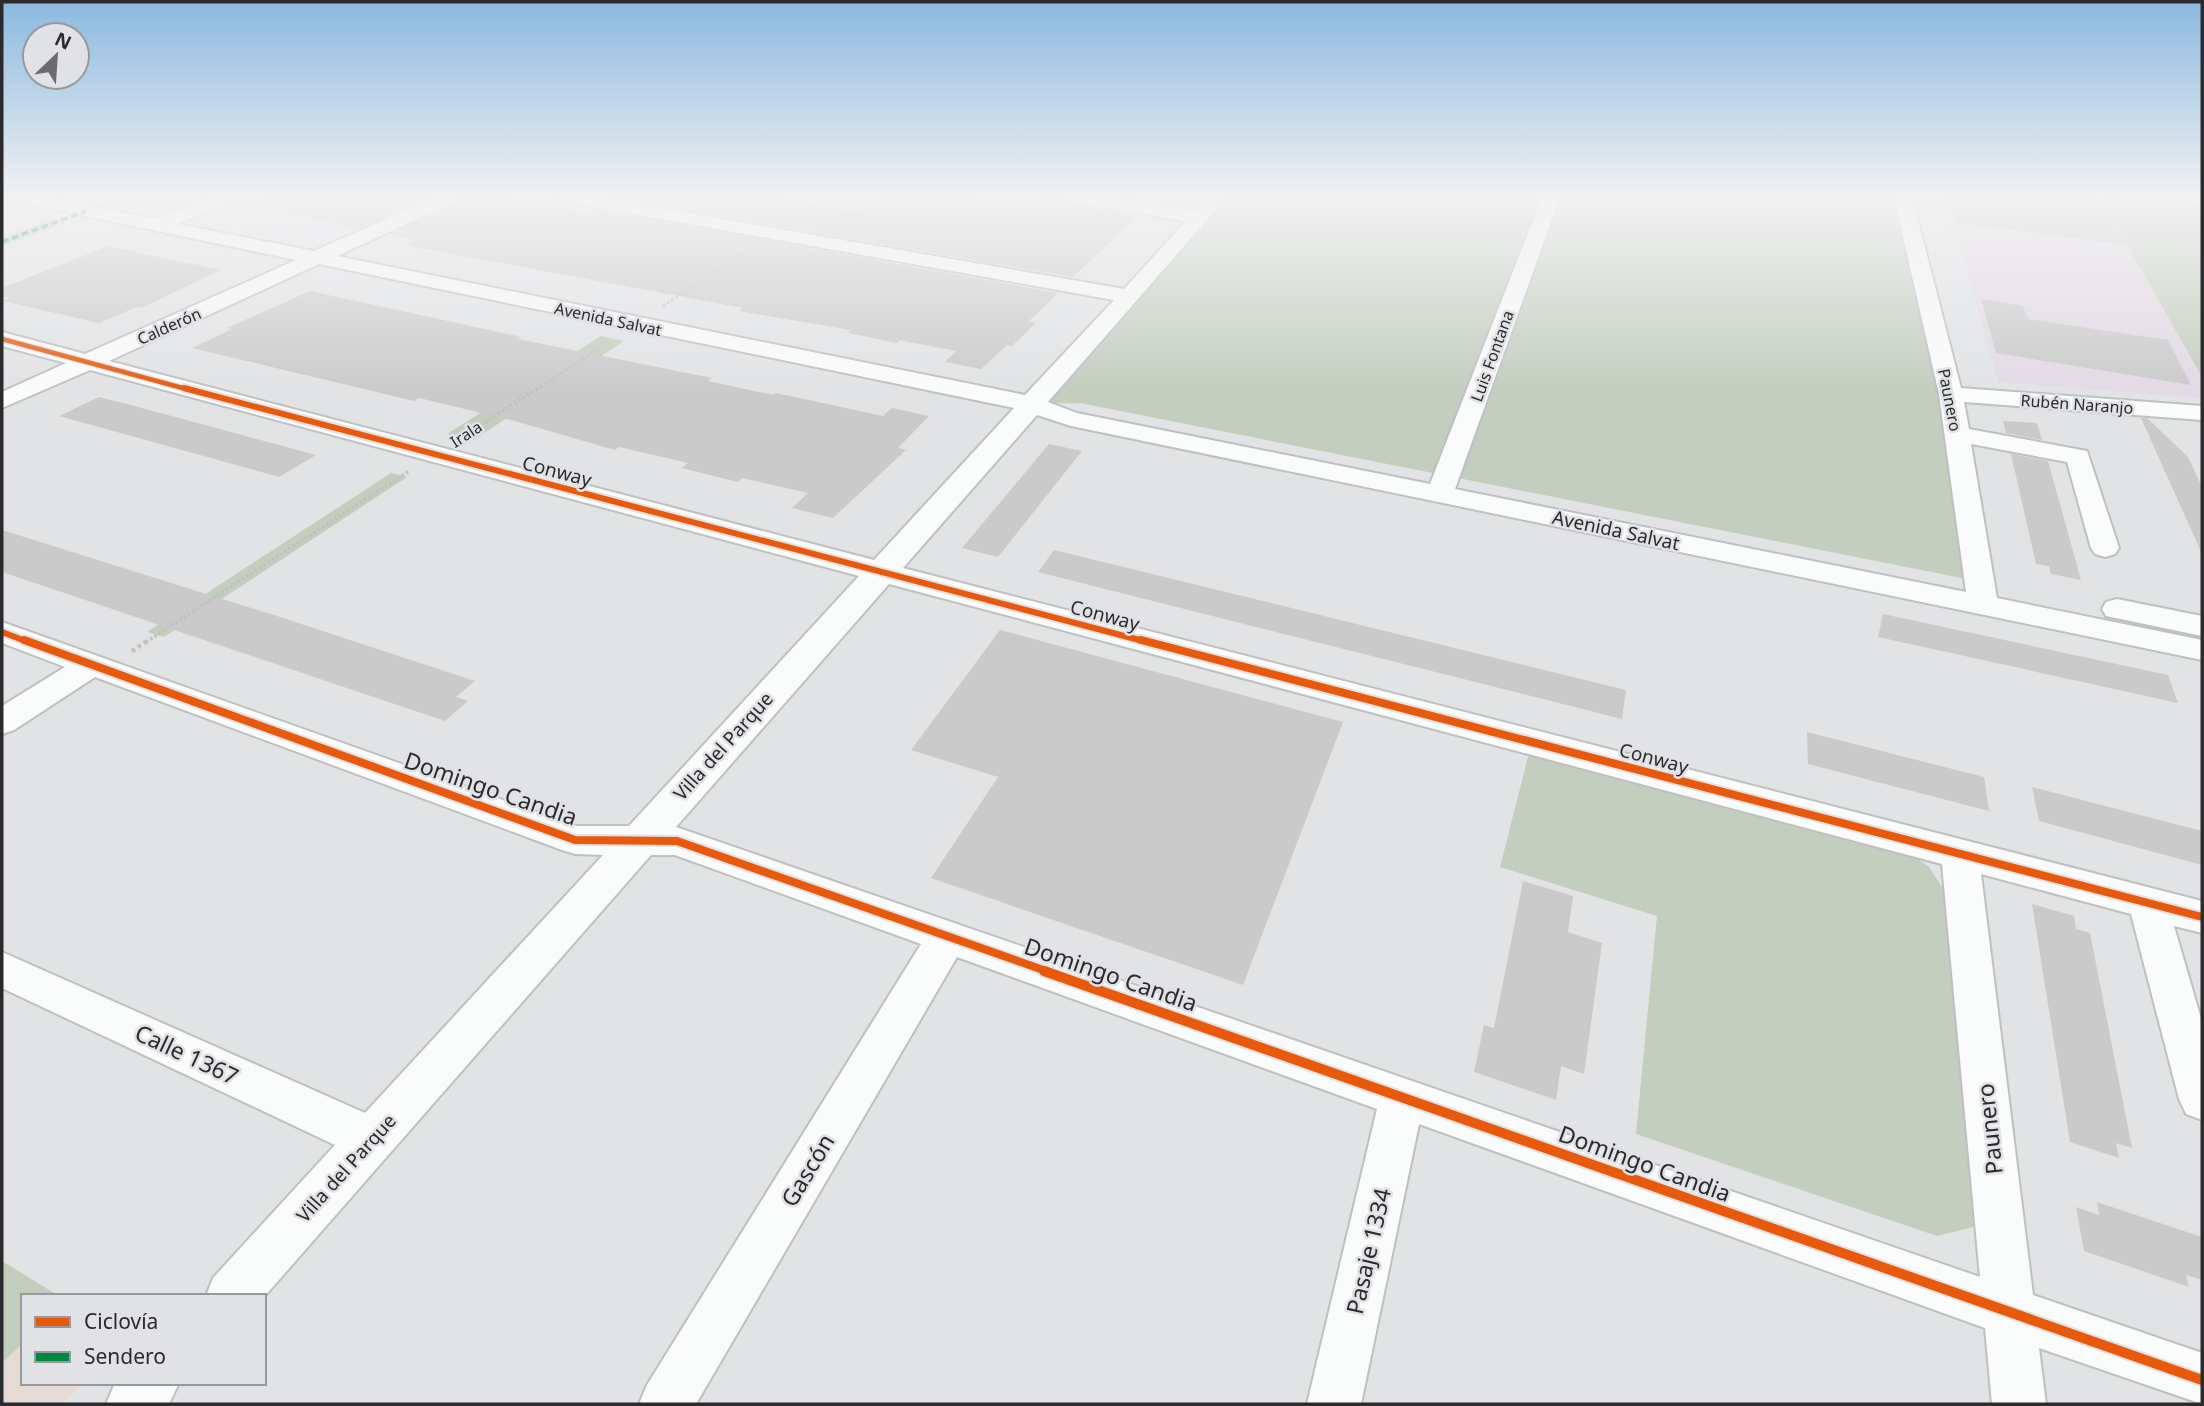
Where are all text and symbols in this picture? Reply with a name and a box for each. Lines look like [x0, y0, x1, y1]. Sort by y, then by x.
north arrow [21, 21, 91, 91]
text: N [51, 26, 76, 56]
street label: Avenida Salvat [552, 297, 664, 341]
street label: Calderón [133, 302, 205, 350]
street label: Luis Fontana [1465, 307, 1519, 405]
street label: Paunero [1933, 367, 1967, 433]
street label: Rubén Naranjo [2020, 389, 2134, 419]
street label: Irala [446, 416, 486, 452]
street label: Conway [520, 449, 595, 493]
street label: Avenida Salvat [1550, 504, 1682, 556]
street label: Conway [1068, 593, 1143, 637]
street label: Villa del Parque [667, 686, 779, 806]
street label: Conway [1617, 736, 1692, 780]
street label: Domingo Candia [400, 743, 582, 833]
street label: Domingo Candia [1020, 929, 1202, 1019]
street label: Calle 1367 [130, 1016, 244, 1092]
street label: Paunero [1968, 1082, 2010, 1176]
street label: Villa del Parque [290, 1108, 402, 1228]
street label: Domingo Candia [1554, 1117, 1736, 1209]
street label: Gascón [773, 1128, 841, 1212]
street label: Pasaje 1334 [1338, 1185, 1398, 1317]
legend [21, 1294, 266, 1385]
text: Ciclovía [84, 1307, 158, 1335]
text: Sendero [84, 1342, 166, 1370]

